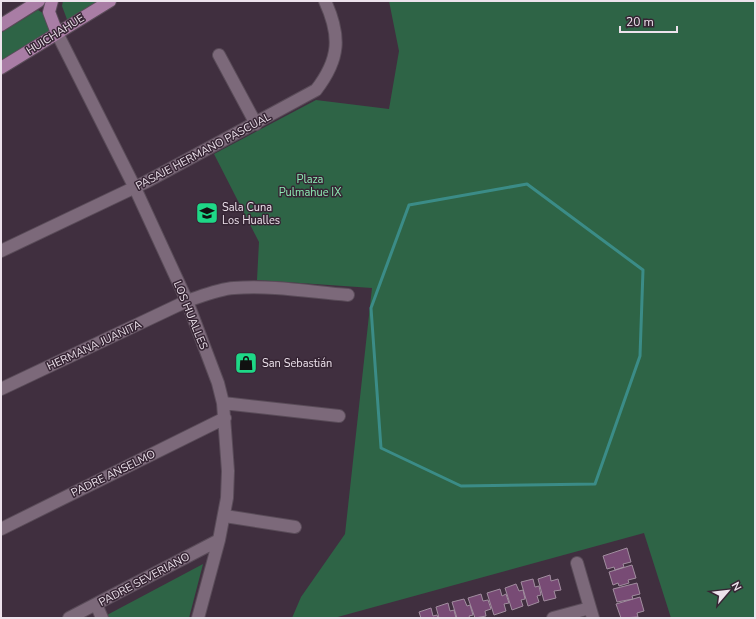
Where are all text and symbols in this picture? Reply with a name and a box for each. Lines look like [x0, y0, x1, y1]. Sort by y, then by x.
scale bar [620, 8, 677, 34]
street label: HUICHAHUE [23, 11, 87, 58]
text: 20 m [626, 14, 654, 30]
street label: PASAJE HERMANO PASCUAL [133, 109, 273, 194]
park label: Plaza Pulmahue IX [279, 172, 342, 200]
school or university icon: Sala Cuna Los Hualles [194, 200, 220, 226]
place label: Sala Cuna Los Hualles [222, 200, 280, 228]
street label: LOS HUALLES [170, 279, 211, 352]
street label: HERMANA JUANITA [44, 317, 144, 374]
shop icon: San Sebastián [233, 350, 259, 376]
place label: San Sebastián [262, 356, 332, 371]
street label: PADRE ANSELMO [69, 447, 158, 500]
street label: PADRE SEVERIANO [96, 549, 192, 610]
north arrow [708, 571, 748, 611]
text: N [728, 579, 745, 594]

